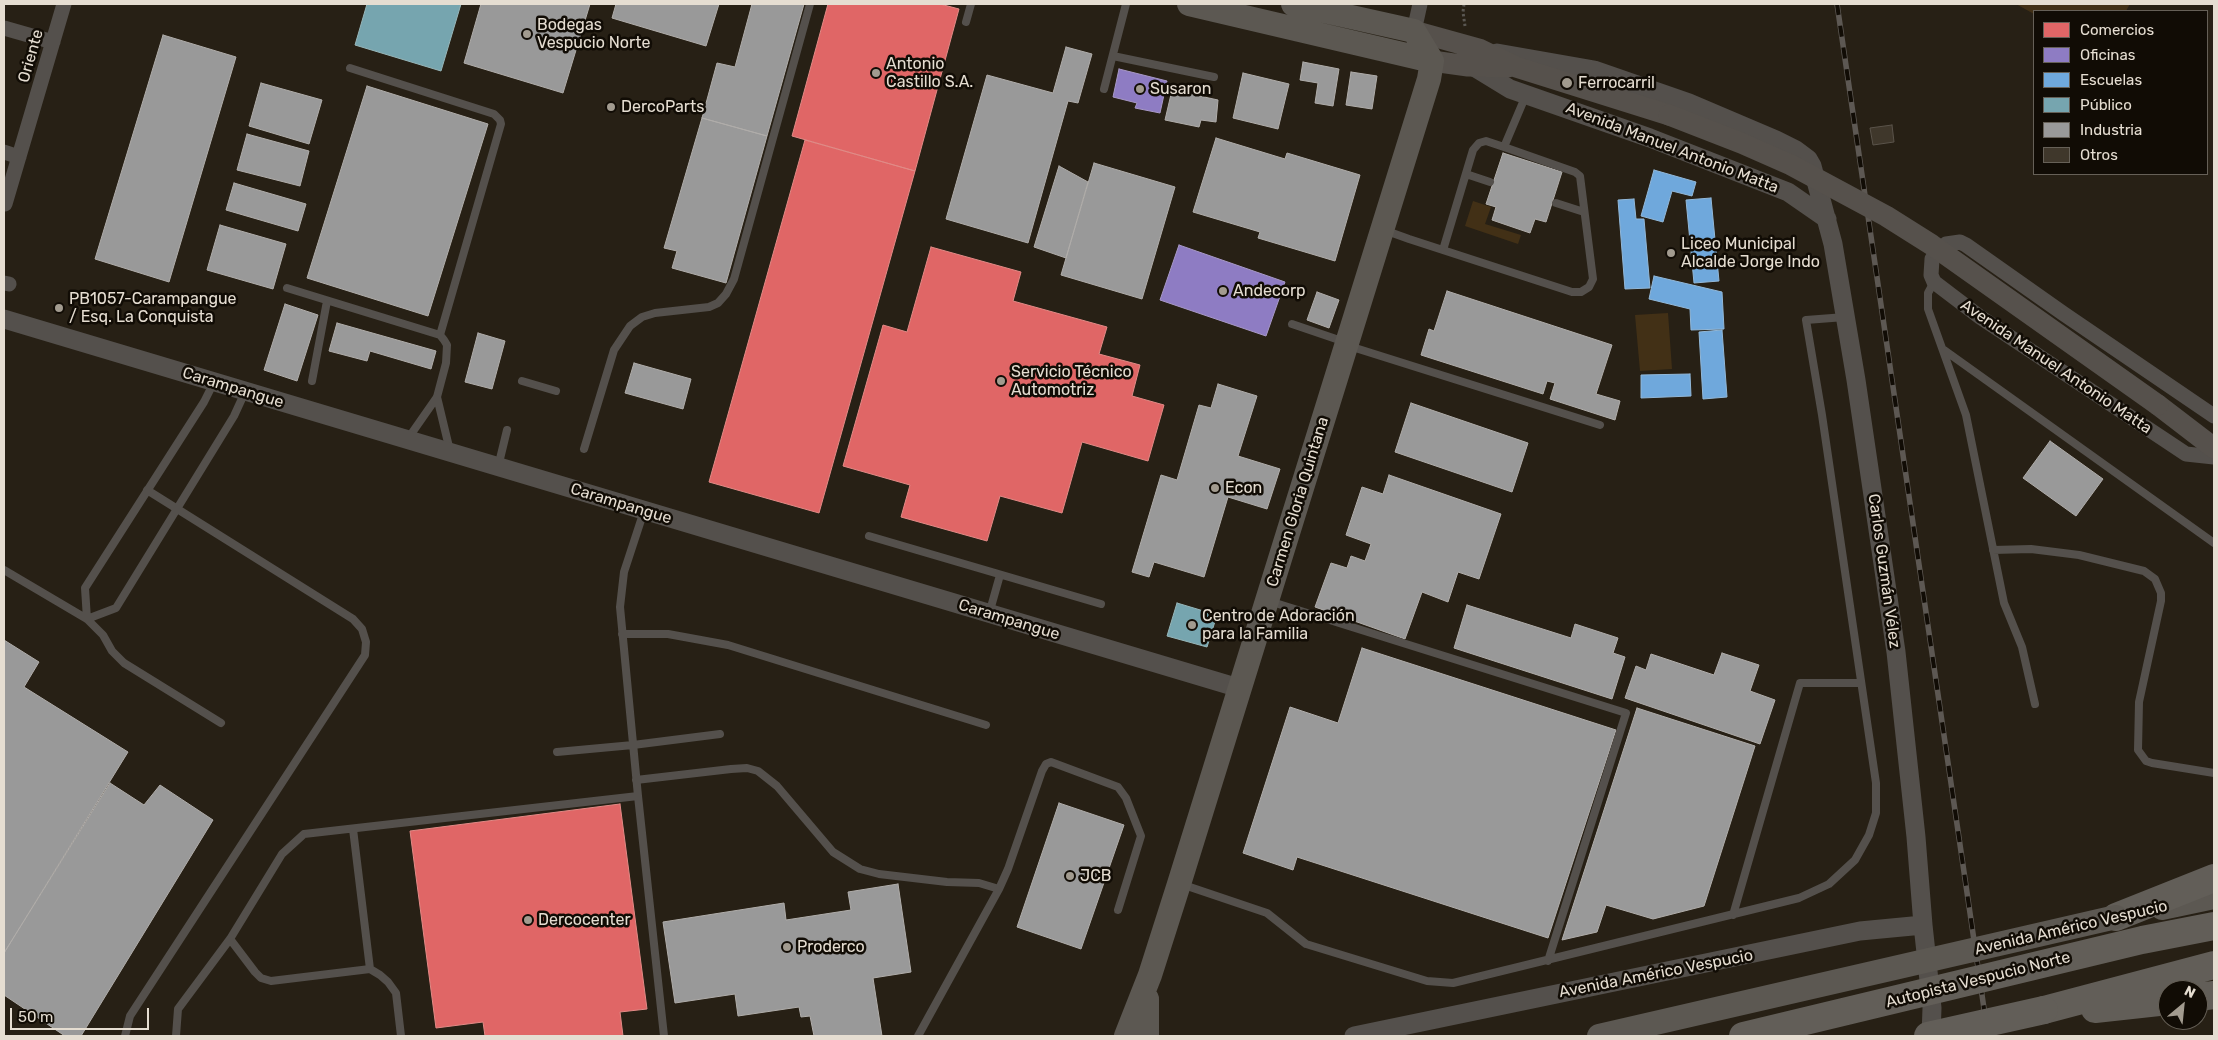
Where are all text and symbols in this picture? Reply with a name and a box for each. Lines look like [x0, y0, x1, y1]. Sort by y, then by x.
legend [2033, 10, 2208, 175]
place label: Bodegas Vespucio Norte [537, 15, 650, 53]
text: Comercios [2080, 21, 2154, 39]
street label: Oriente [14, 27, 48, 85]
marker: Bodegas Vespucio Norte [521, 28, 533, 40]
text: Oficinas [2080, 46, 2135, 64]
place label: Antonio Castillo S.A. [886, 54, 973, 92]
marker: Antonio Castillo S.A. [870, 67, 882, 79]
text: Escuelas [2080, 71, 2142, 89]
place label: Ferrocarril [1578, 73, 1655, 93]
marker: Ferrocarril [1560, 76, 1574, 90]
place label: Susaron [1150, 79, 1211, 99]
marker: Susaron [1134, 83, 1146, 95]
text: Público [2080, 96, 2132, 114]
place label: DercoParts [621, 97, 704, 117]
street label: Avenida Manuel Antonio Matta [1563, 98, 1781, 198]
marker: DercoParts [605, 101, 617, 113]
text: Industria [2080, 121, 2142, 139]
text: Otros [2080, 146, 2118, 164]
place label: Liceo Municipal Alcalde Jorge Indo [1681, 234, 1820, 272]
marker: Liceo Municipal Alcalde Jorge Indo [1665, 247, 1677, 259]
place label: Andecorp [1233, 281, 1306, 301]
marker: Andecorp [1217, 285, 1229, 297]
place label: PB1057-Carampangue / Esq. La Conquista [69, 289, 237, 327]
street label: Avenida Manuel Antonio Matta [1957, 296, 2155, 438]
marker: PB1057-Carampangue / Esq. La Conquista [53, 302, 65, 314]
place label: Servicio Técnico Automotriz [1011, 362, 1132, 400]
street label: Carampangue [180, 364, 286, 412]
marker: Servicio Técnico Automotriz [995, 375, 1007, 387]
street label: Carmen Gloria Quintana [1263, 415, 1333, 589]
place label: Econ [1225, 478, 1262, 498]
street label: Carampangue [568, 480, 674, 528]
marker: Econ [1209, 482, 1221, 494]
street label: Carlos Guzmán Vélez [1864, 493, 1904, 649]
street label: Carampangue [956, 596, 1062, 644]
place label: Centro de Adoración para la Familia [1202, 606, 1355, 644]
marker: Centro de Adoración para la Familia [1186, 619, 1198, 631]
place label: JCB [1080, 866, 1111, 886]
marker: JCB [1064, 870, 1076, 882]
street label: Avenida Américo Vespucio [1973, 896, 2169, 960]
place label: Dercocenter [538, 910, 631, 930]
marker: Dercocenter [522, 914, 534, 926]
place label: Proderco [797, 937, 865, 957]
marker: Proderco [781, 941, 793, 953]
street label: Avenida Américo Vespucio [1557, 946, 1755, 1002]
street label: Autopista Vespucio Norte [1884, 948, 2072, 1012]
north arrow [2158, 980, 2208, 1030]
text: N [2181, 982, 2198, 1002]
scale bar [12, 998, 151, 1030]
text: 50 m [18, 1008, 53, 1026]

